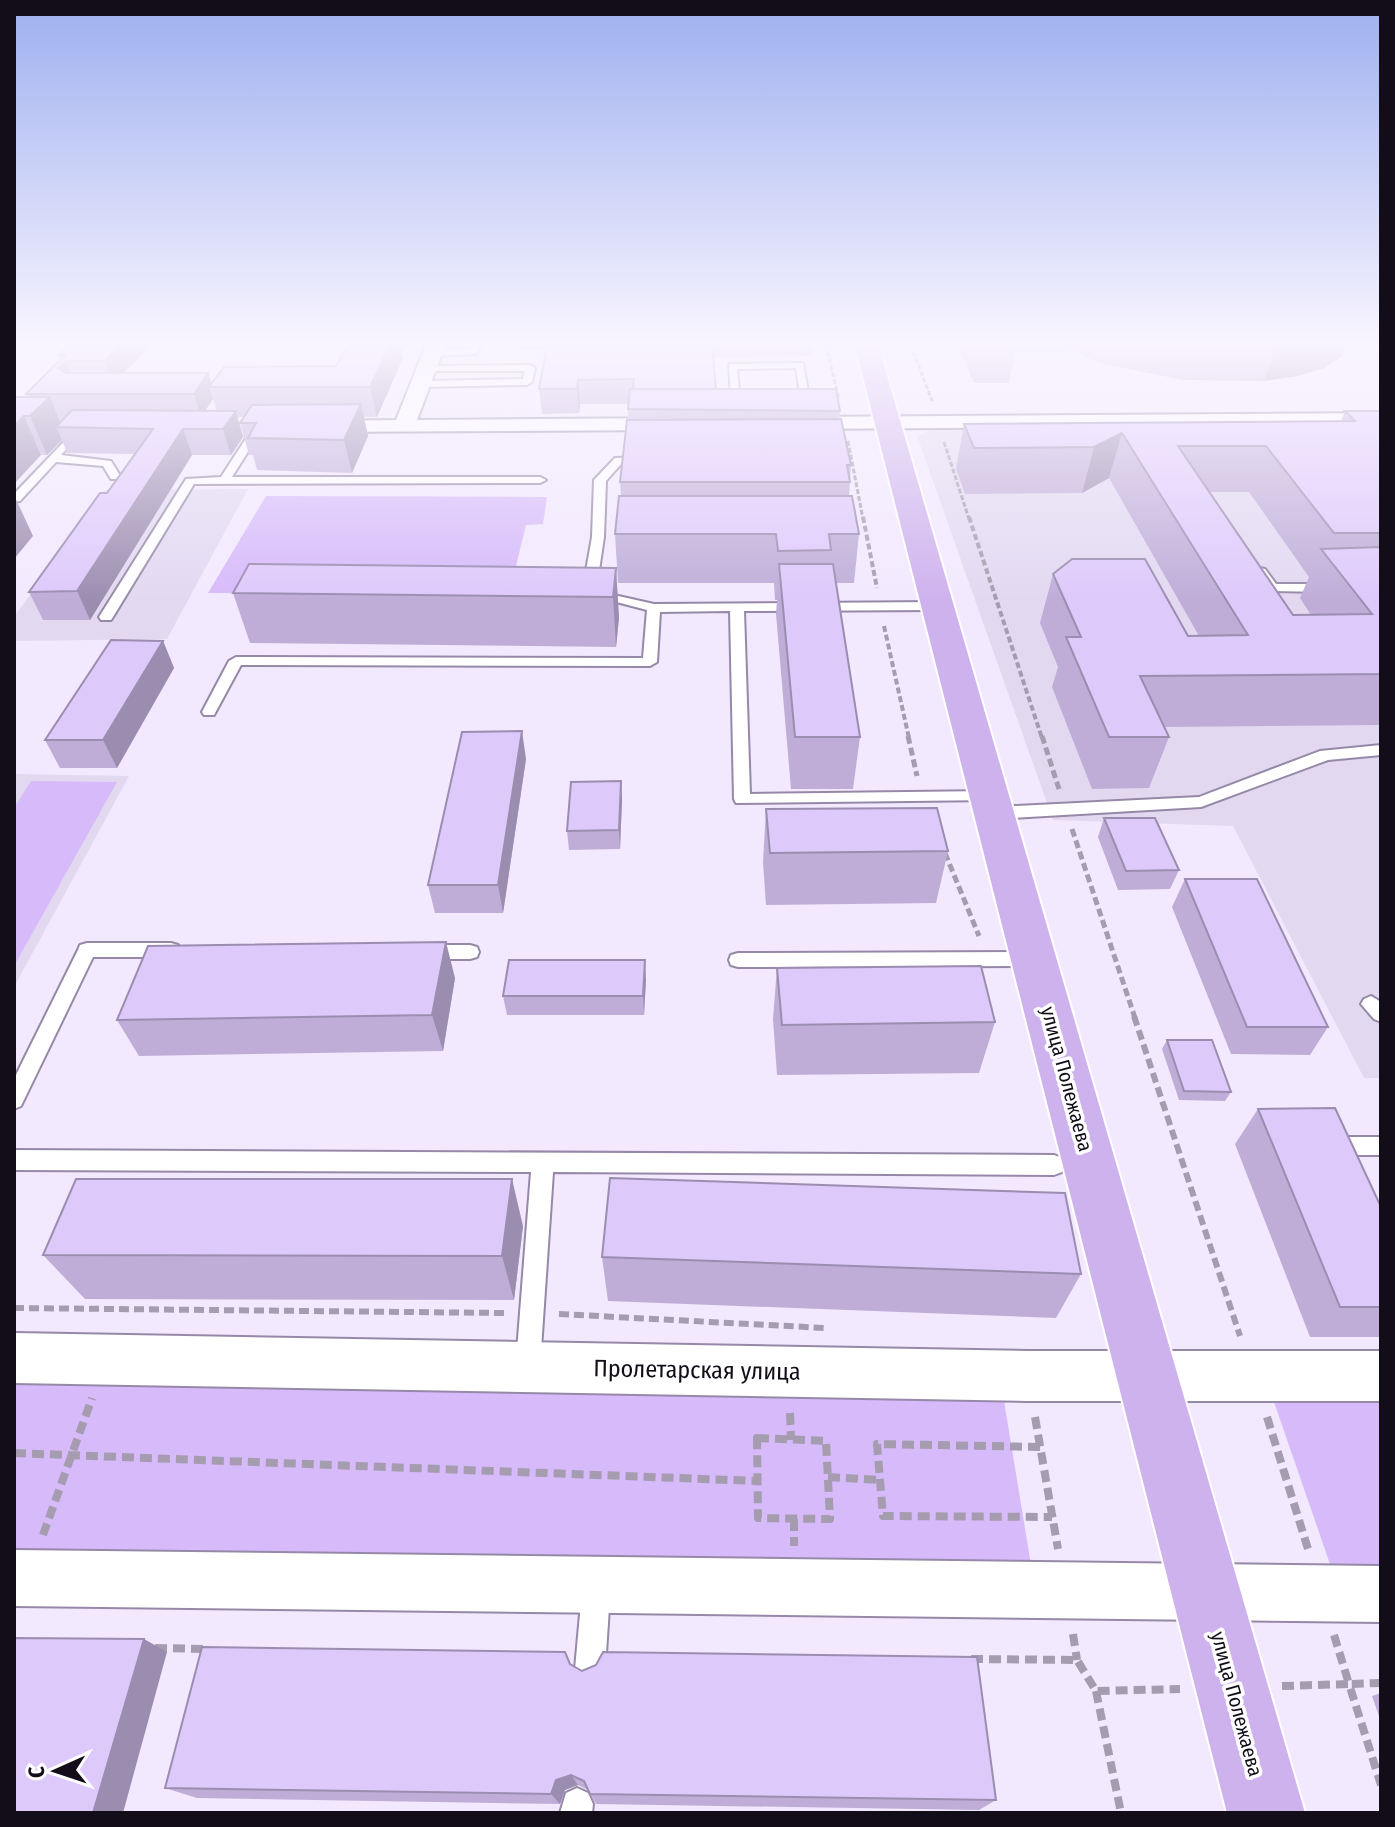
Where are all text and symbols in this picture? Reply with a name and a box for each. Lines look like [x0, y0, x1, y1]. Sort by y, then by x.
street label: улица Полежаева [1036, 1004, 1098, 1154]
street label: Пролетарская улица [593, 1354, 801, 1386]
street label: улица Полежаева [1206, 1629, 1268, 1779]
north arrow [16, 1731, 96, 1811]
text: С [23, 1765, 50, 1778]

